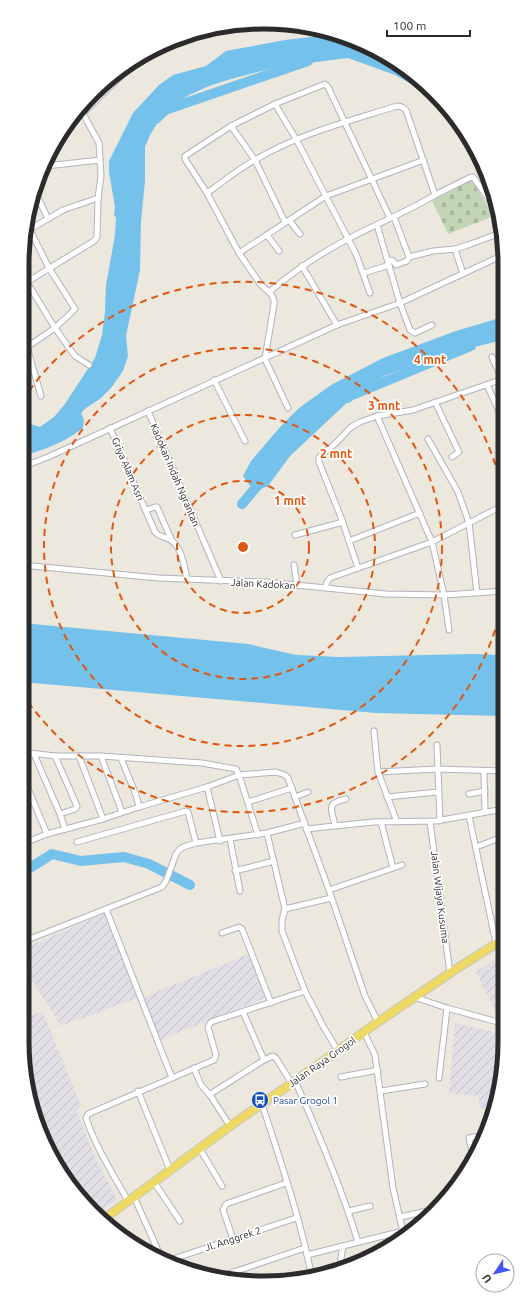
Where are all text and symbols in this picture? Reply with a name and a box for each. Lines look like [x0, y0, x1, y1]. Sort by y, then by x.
scale bar [387, 12, 470, 38]
text: 100 m [393, 19, 426, 32]
text: 4 mnt [414, 353, 446, 366]
text: 3 mnt [368, 399, 400, 412]
street label: Kadokan Indah Ngrantan [148, 422, 202, 528]
street label: Griya Alam Asri [110, 436, 146, 502]
text: 2 mnt [320, 447, 352, 460]
text: 1 mnt [274, 494, 306, 507]
centre of rings [236, 540, 250, 554]
street label: Jalan Kadokan [230, 577, 296, 591]
street label: Jalan Wijaya Kusuma [429, 850, 451, 944]
street label: Jalan Raya Grogol [286, 1034, 358, 1089]
bus stop icon: Pasar Grogol 1 [250, 1090, 270, 1110]
place label: Pasar Grogol 1 [273, 1095, 338, 1106]
street label: Jl. Anggrek 2 [204, 1225, 262, 1253]
north arrow [475, 1253, 515, 1293]
text: U [480, 1272, 494, 1285]

